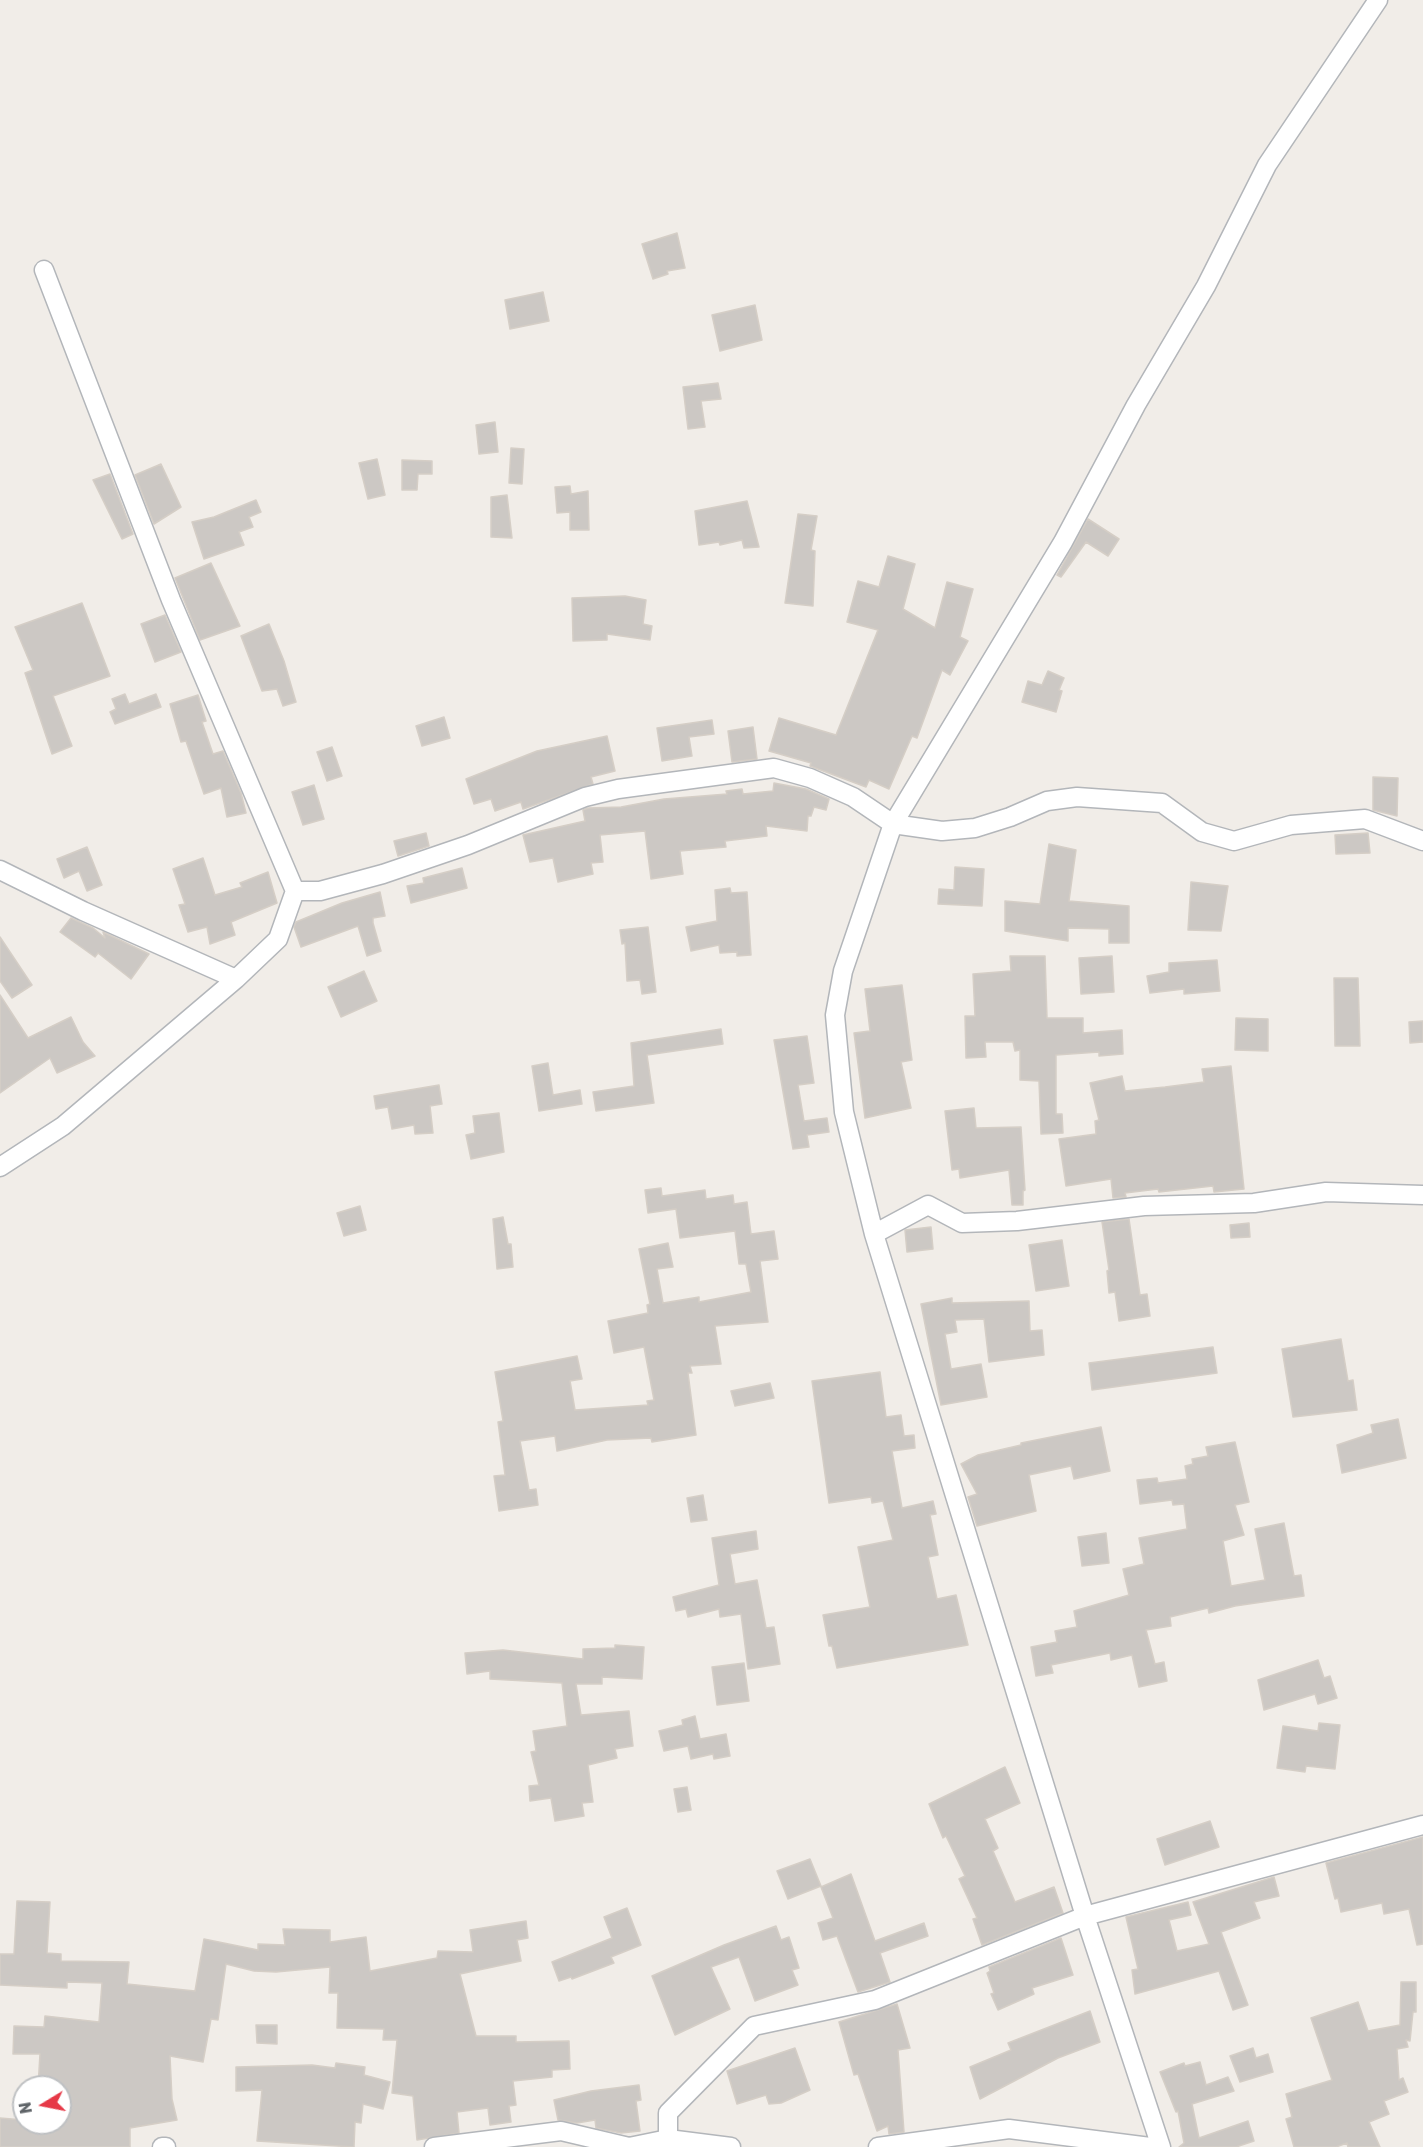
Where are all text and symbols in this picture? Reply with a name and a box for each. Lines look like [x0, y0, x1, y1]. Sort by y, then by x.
north arrow [12, 2075, 72, 2135]
text: N [15, 2101, 36, 2115]

